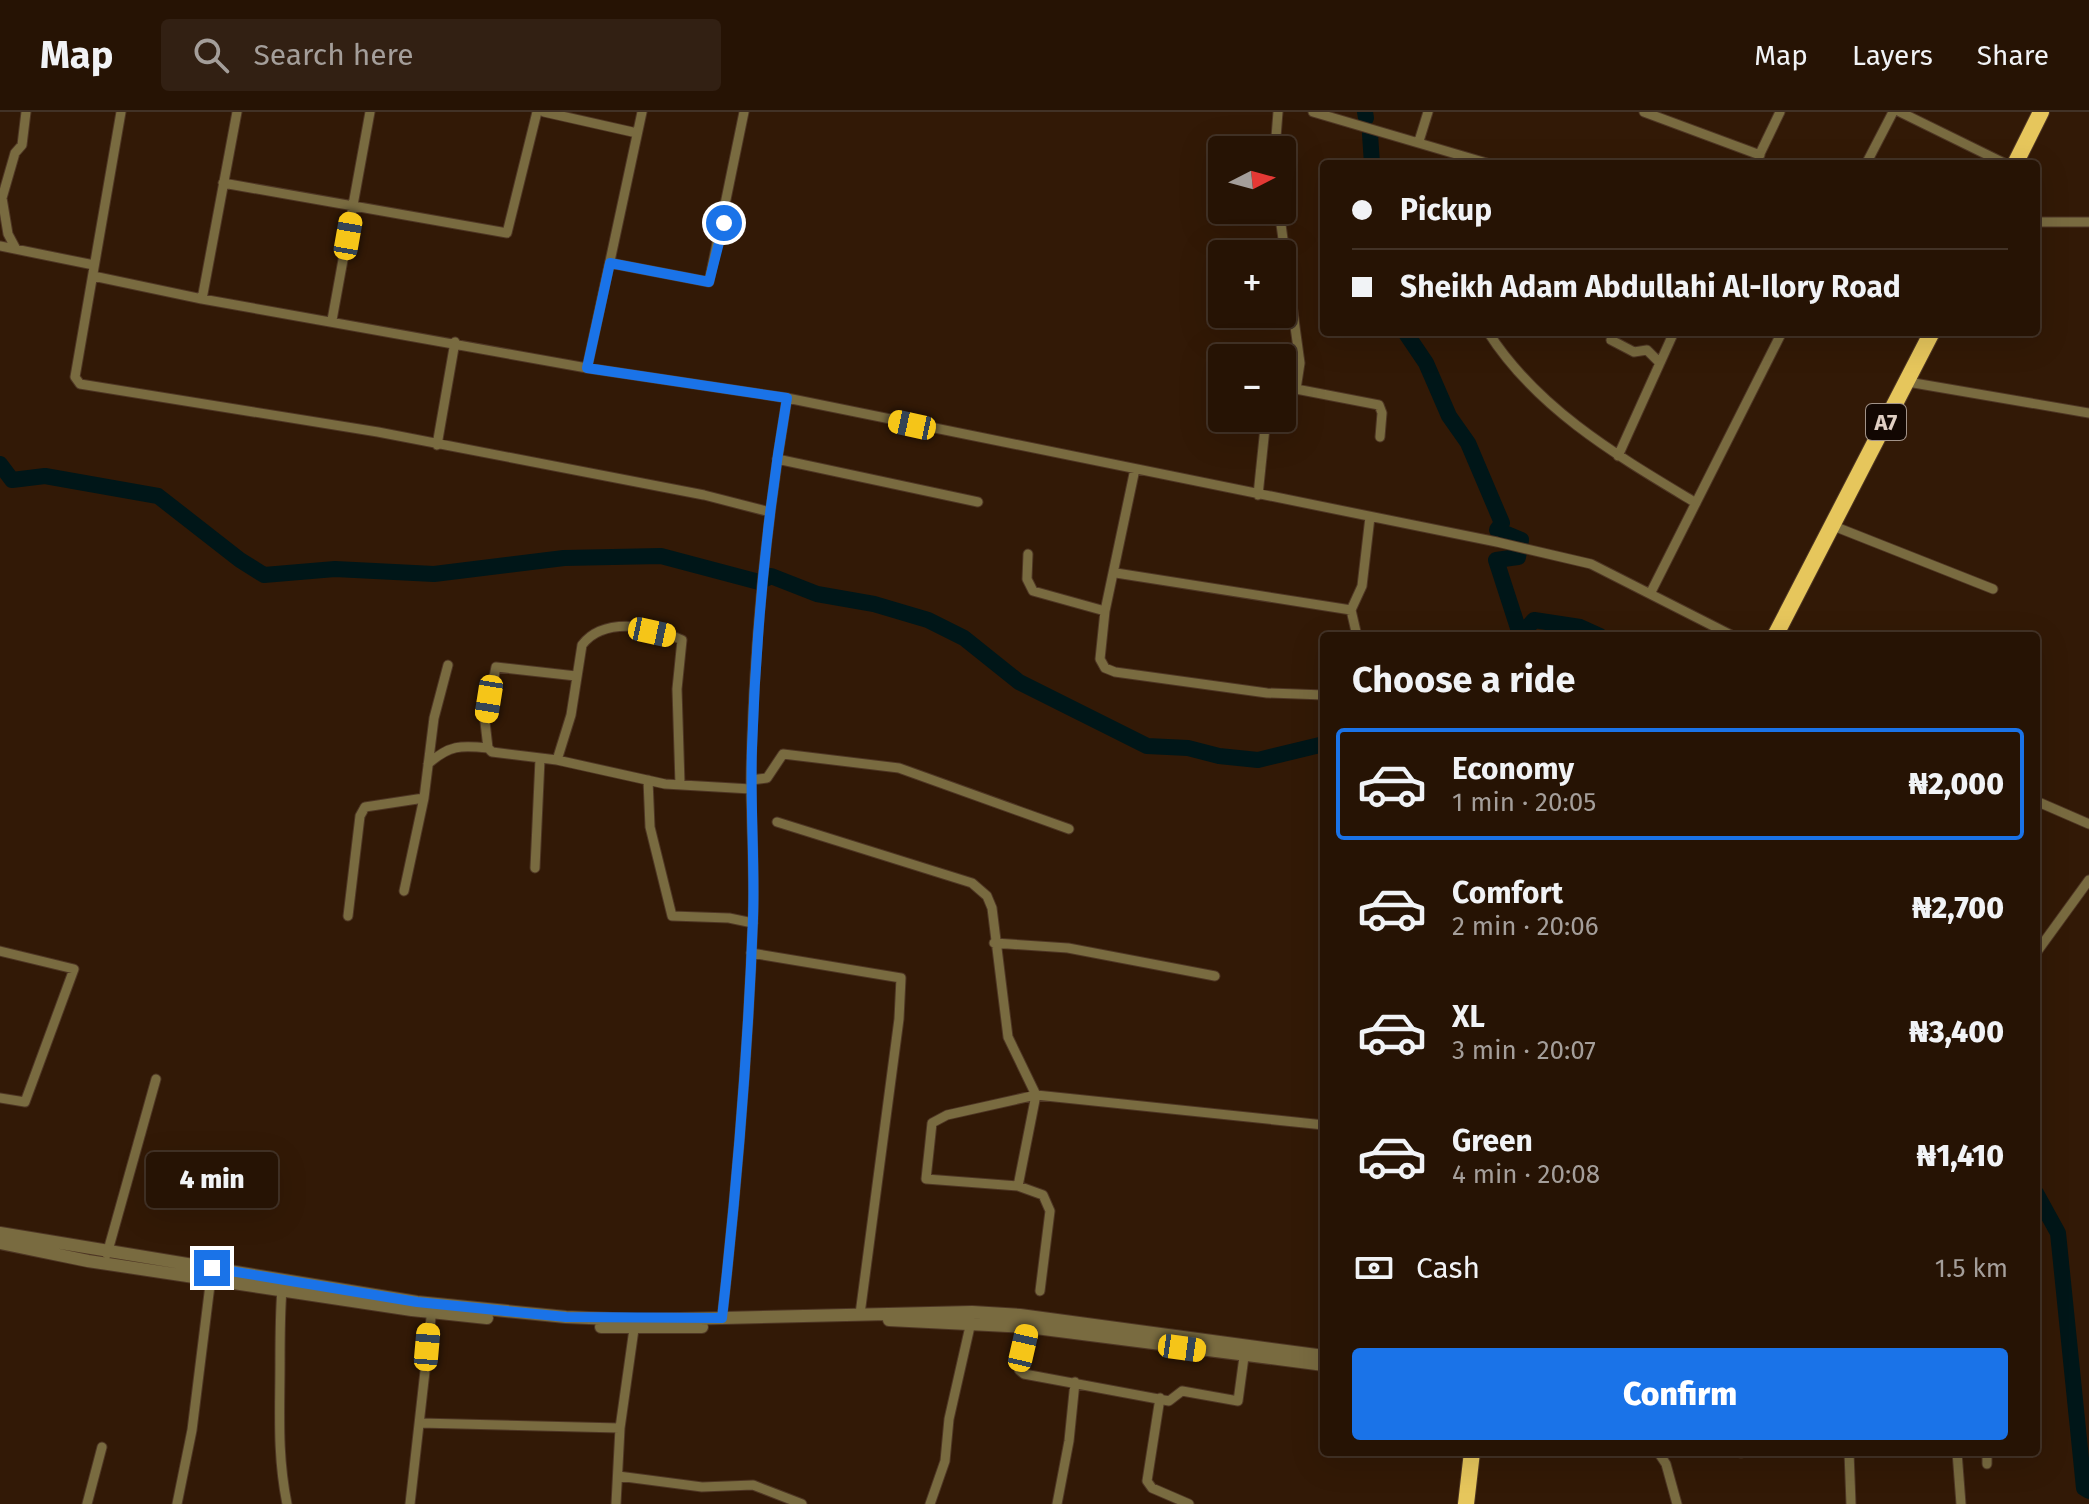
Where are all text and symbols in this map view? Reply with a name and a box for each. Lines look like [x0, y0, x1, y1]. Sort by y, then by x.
search box [161, 19, 721, 91]
text: Map [40, 32, 113, 78]
icon: search [189, 33, 233, 77]
text: Search here [253, 37, 414, 73]
text: Map [1754, 39, 1808, 72]
text: Layers [1852, 39, 1933, 72]
text: Share [1977, 39, 2049, 72]
north arrow [1208, 136, 1296, 224]
map controls [1208, 136, 1296, 432]
text: Pickup [1400, 192, 1492, 228]
route start [706, 205, 742, 241]
car [332, 210, 364, 262]
button: + [1208, 240, 1296, 328]
text: Sheikh Adam Abdullahi Al-Ilory Road [1400, 269, 1901, 305]
button: − [1208, 344, 1296, 432]
road number: A7 [1866, 404, 1906, 440]
car [886, 408, 938, 442]
car [626, 615, 678, 649]
text: Choose a ride [1352, 658, 1575, 702]
car [473, 673, 505, 725]
icon: car [1356, 748, 1428, 820]
text: Economy [1452, 751, 1574, 787]
text: ₦2,000 [1908, 766, 2004, 802]
text: 1 min · 20:05 [1452, 787, 1596, 818]
icon: car [1356, 872, 1428, 944]
text: Comfort [1452, 875, 1563, 911]
text: ₦2,700 [1912, 890, 2004, 926]
text: 2 min · 20:06 [1452, 911, 1599, 942]
icon: car [1356, 996, 1428, 1068]
text: XL [1452, 999, 1485, 1035]
text: ₦3,400 [1909, 1014, 2004, 1050]
text: 3 min · 20:07 [1452, 1035, 1596, 1066]
icon: car [1356, 1120, 1428, 1192]
text: Green [1452, 1123, 1533, 1159]
text: ₦1,410 [1917, 1138, 2004, 1174]
callout: 4 min [146, 1152, 278, 1208]
text: 4 min · 20:08 [1452, 1159, 1600, 1190]
text: 4 min [179, 1164, 245, 1195]
icon: cash [1352, 1246, 1396, 1290]
route end [194, 1250, 230, 1286]
text: Cash [1416, 1250, 1480, 1286]
text: 1.5 km [1935, 1253, 2008, 1284]
car [413, 1322, 441, 1372]
car [1006, 1322, 1040, 1374]
car [1157, 1333, 1207, 1363]
button: Confirm [1352, 1348, 2008, 1440]

